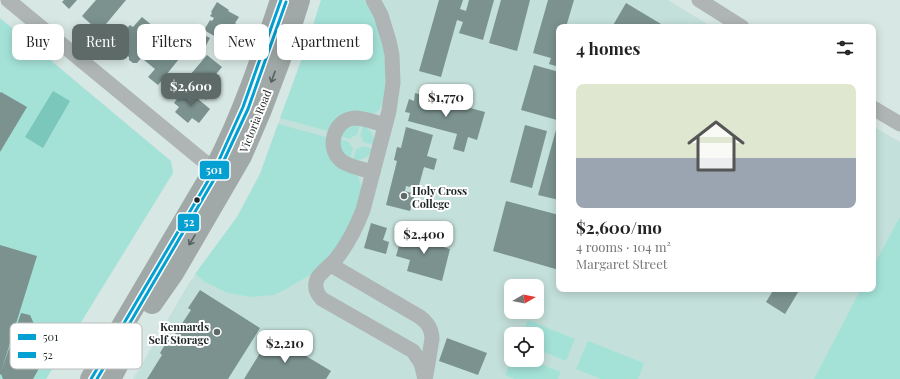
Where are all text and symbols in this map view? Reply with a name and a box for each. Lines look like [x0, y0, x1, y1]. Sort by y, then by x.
chip: Buy [12, 24, 64, 60]
chip: Rent [72, 24, 129, 60]
chip: Filters [137, 24, 206, 60]
chip: New [214, 24, 269, 60]
chip: Apartment [277, 24, 373, 60]
text: 4 homes [576, 37, 640, 59]
icon: filters [834, 37, 856, 59]
one-way arrow [268, 70, 276, 82]
pin: $2,600 [158, 73, 224, 107]
text: $2,600 [170, 77, 212, 94]
pin: $1,770 [413, 84, 479, 118]
street label: Victoria Road [235, 87, 275, 155]
text: $1,770 [428, 88, 464, 105]
icon: home [680, 110, 752, 182]
line badge: 501 [199, 160, 230, 180]
text: 501 [206, 162, 222, 177]
place label: Holy Cross College [412, 183, 467, 211]
marker: Holy Cross College [399, 191, 409, 201]
unlabelled marker [192, 195, 202, 205]
line badge: 52 [177, 213, 200, 232]
text: 52 [184, 214, 195, 229]
text: $2,600/mo [576, 216, 662, 238]
pin: $2,400 [391, 221, 457, 255]
text: $2,400 [403, 225, 445, 242]
one-way arrow [188, 234, 196, 246]
text: 4 rooms · 104 m² [576, 238, 671, 255]
text: Margaret Street [576, 255, 667, 272]
north arrow [504, 279, 544, 319]
map controls [504, 279, 544, 367]
place label: Kennards Self Storage [148, 319, 209, 347]
legend [10, 323, 142, 369]
marker: Kennards Self Storage [212, 327, 222, 337]
button: locate [504, 327, 544, 367]
text: 501 [43, 329, 58, 344]
pin: $2,210 [252, 330, 318, 364]
text: $2,210 [266, 334, 304, 351]
text: 52 [43, 347, 53, 362]

